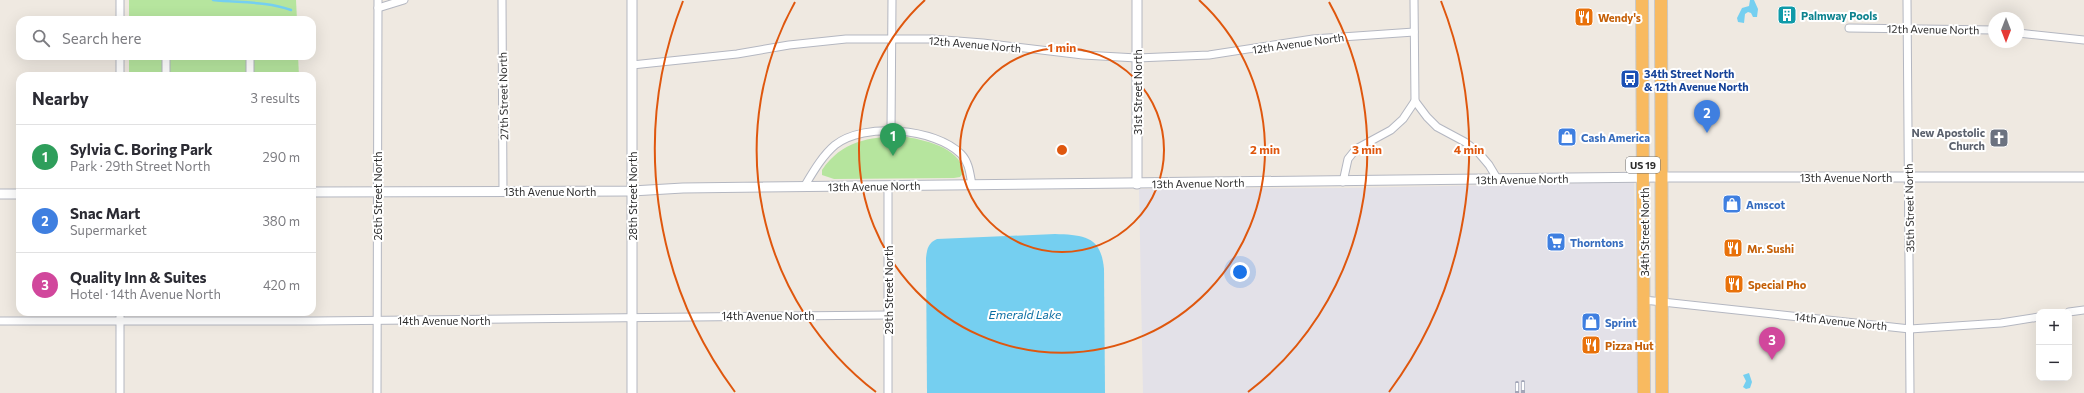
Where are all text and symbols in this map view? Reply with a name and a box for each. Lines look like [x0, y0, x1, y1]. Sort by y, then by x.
building icon: Palmway Pools [1776, 4, 1798, 26]
restaurant icon: Wendy's [1573, 6, 1595, 28]
place label: Palmway Pools [1801, 9, 1877, 22]
place label: Wendy's [1598, 11, 1641, 24]
north arrow [1988, 12, 2024, 48]
search box [16, 16, 316, 60]
street label: 12th Avenue North [1887, 22, 1979, 36]
icon: search [30, 27, 52, 49]
text: Search here [62, 29, 141, 47]
street label: 12th Avenue North [1251, 30, 1345, 56]
street label: 12th Avenue North [928, 33, 1022, 55]
text: 1 min [1048, 40, 1076, 54]
street label: 31st Street North [1131, 49, 1144, 135]
street label: 27th Street North [496, 52, 510, 140]
place label: 34th Street North & 12th Avenue North [1644, 67, 1749, 93]
bus stop icon: 34th Street North & 12th Avenue North [1619, 68, 1641, 90]
text: Nearby [32, 88, 89, 109]
text: 3 results [251, 90, 300, 106]
pin: 2 [1694, 100, 1720, 133]
pin: 1 [880, 123, 906, 156]
shop icon: Cash America [1556, 126, 1578, 148]
place label: New Apostolic Church [1911, 126, 1985, 152]
church icon: New Apostolic Church [1988, 127, 2010, 149]
place label: Cash America [1581, 131, 1650, 144]
text: Sylvia C. Boring Park [70, 140, 213, 158]
text: 2 min [1250, 142, 1280, 156]
text: 3 min [1352, 142, 1382, 156]
text: 4 min [1454, 142, 1484, 156]
centre of rings [1055, 143, 1069, 157]
text: 1 [42, 149, 48, 165]
text: 290 m [263, 149, 300, 165]
street label: 26th Street North [371, 152, 384, 240]
street label: 28th Street North [626, 152, 639, 240]
road number: US 19 [1626, 157, 1660, 173]
text: Park · 29th Street North [70, 158, 210, 174]
street label: 35th Street North [1902, 163, 1916, 253]
street label: 13th Avenue North [1800, 171, 1892, 184]
street label: 13th Avenue North [1476, 172, 1568, 186]
street label: 13th Avenue North [1152, 176, 1244, 190]
street label: 13th Avenue North [828, 179, 920, 193]
street label: 13th Avenue North [504, 185, 596, 198]
street label: 34th Street North [1638, 187, 1651, 277]
shop icon: Amscot [1721, 193, 1743, 215]
place label: Amscot [1746, 198, 1785, 211]
text: Snac Mart [70, 204, 140, 222]
text: 2 [41, 213, 49, 229]
text: 380 m [262, 213, 300, 229]
text: Supermarket [70, 222, 147, 238]
supermarket icon: Thorntons [1545, 231, 1567, 253]
place label: Thorntons [1570, 236, 1624, 249]
restaurant icon: Mr. Sushi [1722, 237, 1744, 259]
place label: Mr. Sushi [1747, 242, 1794, 255]
street label: 29th Street North [882, 246, 895, 334]
your location [1230, 262, 1250, 282]
text: Quality Inn & Suites [70, 268, 207, 286]
restaurant icon: Special Pho [1723, 273, 1745, 295]
text: 3 [41, 277, 49, 293]
text: 420 m [263, 277, 300, 293]
place label: Special Pho [1748, 278, 1807, 291]
text: Hotel · 14th Avenue North [70, 286, 221, 302]
water label: Emerald Lake [989, 307, 1062, 321]
street label: 14th Avenue North [721, 309, 815, 322]
map controls [2036, 309, 2072, 381]
button: + [2036, 309, 2072, 345]
street label: 14th Avenue North [1794, 310, 1888, 332]
shop icon: Sprint [1580, 311, 1602, 333]
street label: 14th Avenue North [397, 314, 491, 327]
place label: Sprint [1605, 316, 1637, 329]
pin: 3 [1759, 327, 1785, 360]
restaurant icon: Pizza Hut [1580, 334, 1602, 356]
place label: Pizza Hut [1605, 339, 1654, 352]
button: − [2036, 345, 2072, 381]

